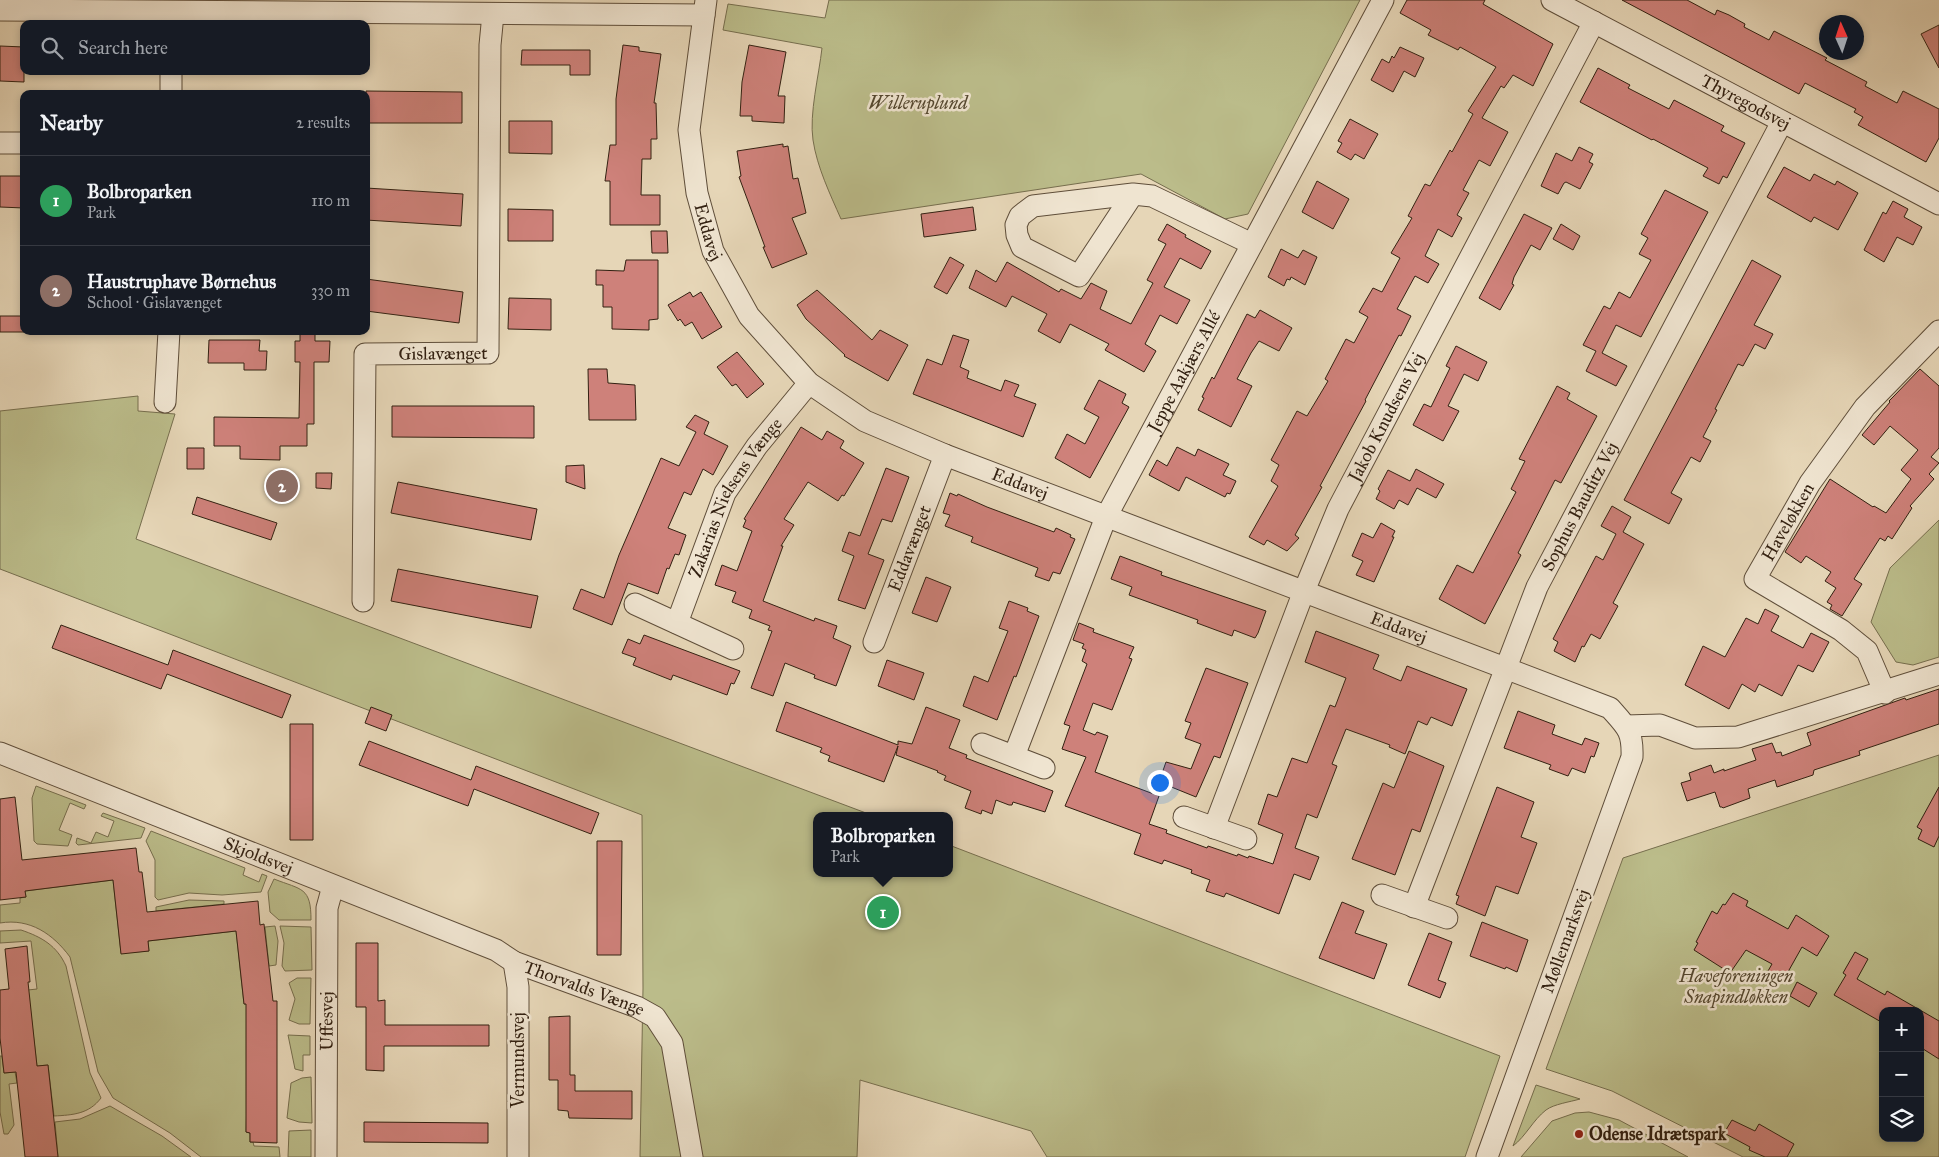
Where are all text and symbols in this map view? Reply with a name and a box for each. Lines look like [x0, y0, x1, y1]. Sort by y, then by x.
north arrow [1819, 15, 1864, 60]
search box [20, 20, 370, 75]
icon: search [38, 34, 66, 62]
text: Search here [78, 36, 168, 59]
street label: Thyregodsvej [1697, 69, 1794, 135]
park label: Willeruplund [868, 92, 969, 115]
text: Nearby [40, 110, 103, 136]
text: 2 results [296, 113, 350, 132]
text: Bolbroparken [87, 180, 192, 203]
text: 1 [53, 191, 59, 210]
text: 110 m [311, 191, 350, 210]
street label: Eddavej [689, 201, 727, 265]
text: Park [87, 203, 116, 222]
text: Haustruphave Børnehus [87, 270, 276, 293]
text: 2 [52, 281, 60, 300]
text: 330 m [311, 281, 350, 300]
text: School · Gislavænget [87, 293, 222, 312]
street label: Jeppe Aakjærs Allé [1141, 307, 1226, 438]
street label: Gislavænget [398, 342, 488, 365]
street label: Jakob Knudsens Vej [1342, 349, 1429, 488]
street label: Zakarias Nielsens Vænge [684, 413, 787, 581]
street label: Sophus Bauditz Vej [1536, 438, 1623, 575]
street label: Eddavej [989, 463, 1051, 504]
pin: 2 [266, 467, 298, 505]
street label: Haveløkken [1757, 479, 1819, 565]
street label: Eddavænget [883, 502, 936, 595]
street label: Eddavej [1367, 607, 1430, 648]
your location [1147, 770, 1173, 796]
popup [813, 812, 953, 877]
text: Bolbroparken [831, 824, 935, 847]
street label: Skjoldsvej [220, 832, 296, 879]
text: Park [831, 847, 860, 866]
street label: Møllemarksvej [1536, 886, 1594, 996]
pin: 1 [867, 893, 899, 931]
street label: Thorvalds Vænge [521, 955, 649, 1020]
park label: Haveforeningen Snapindløkken [1678, 965, 1794, 1009]
street label: Uffesvej [315, 991, 338, 1051]
map controls [1879, 1007, 1924, 1142]
button: + [1879, 1007, 1924, 1052]
street label: Vermundsvej [507, 1012, 529, 1109]
button: − [1879, 1052, 1924, 1097]
button: layers [1879, 1097, 1924, 1142]
place label: Odense Idrætspark [1589, 1123, 1727, 1146]
marker: Odense Idrætspark [1573, 1128, 1585, 1140]

